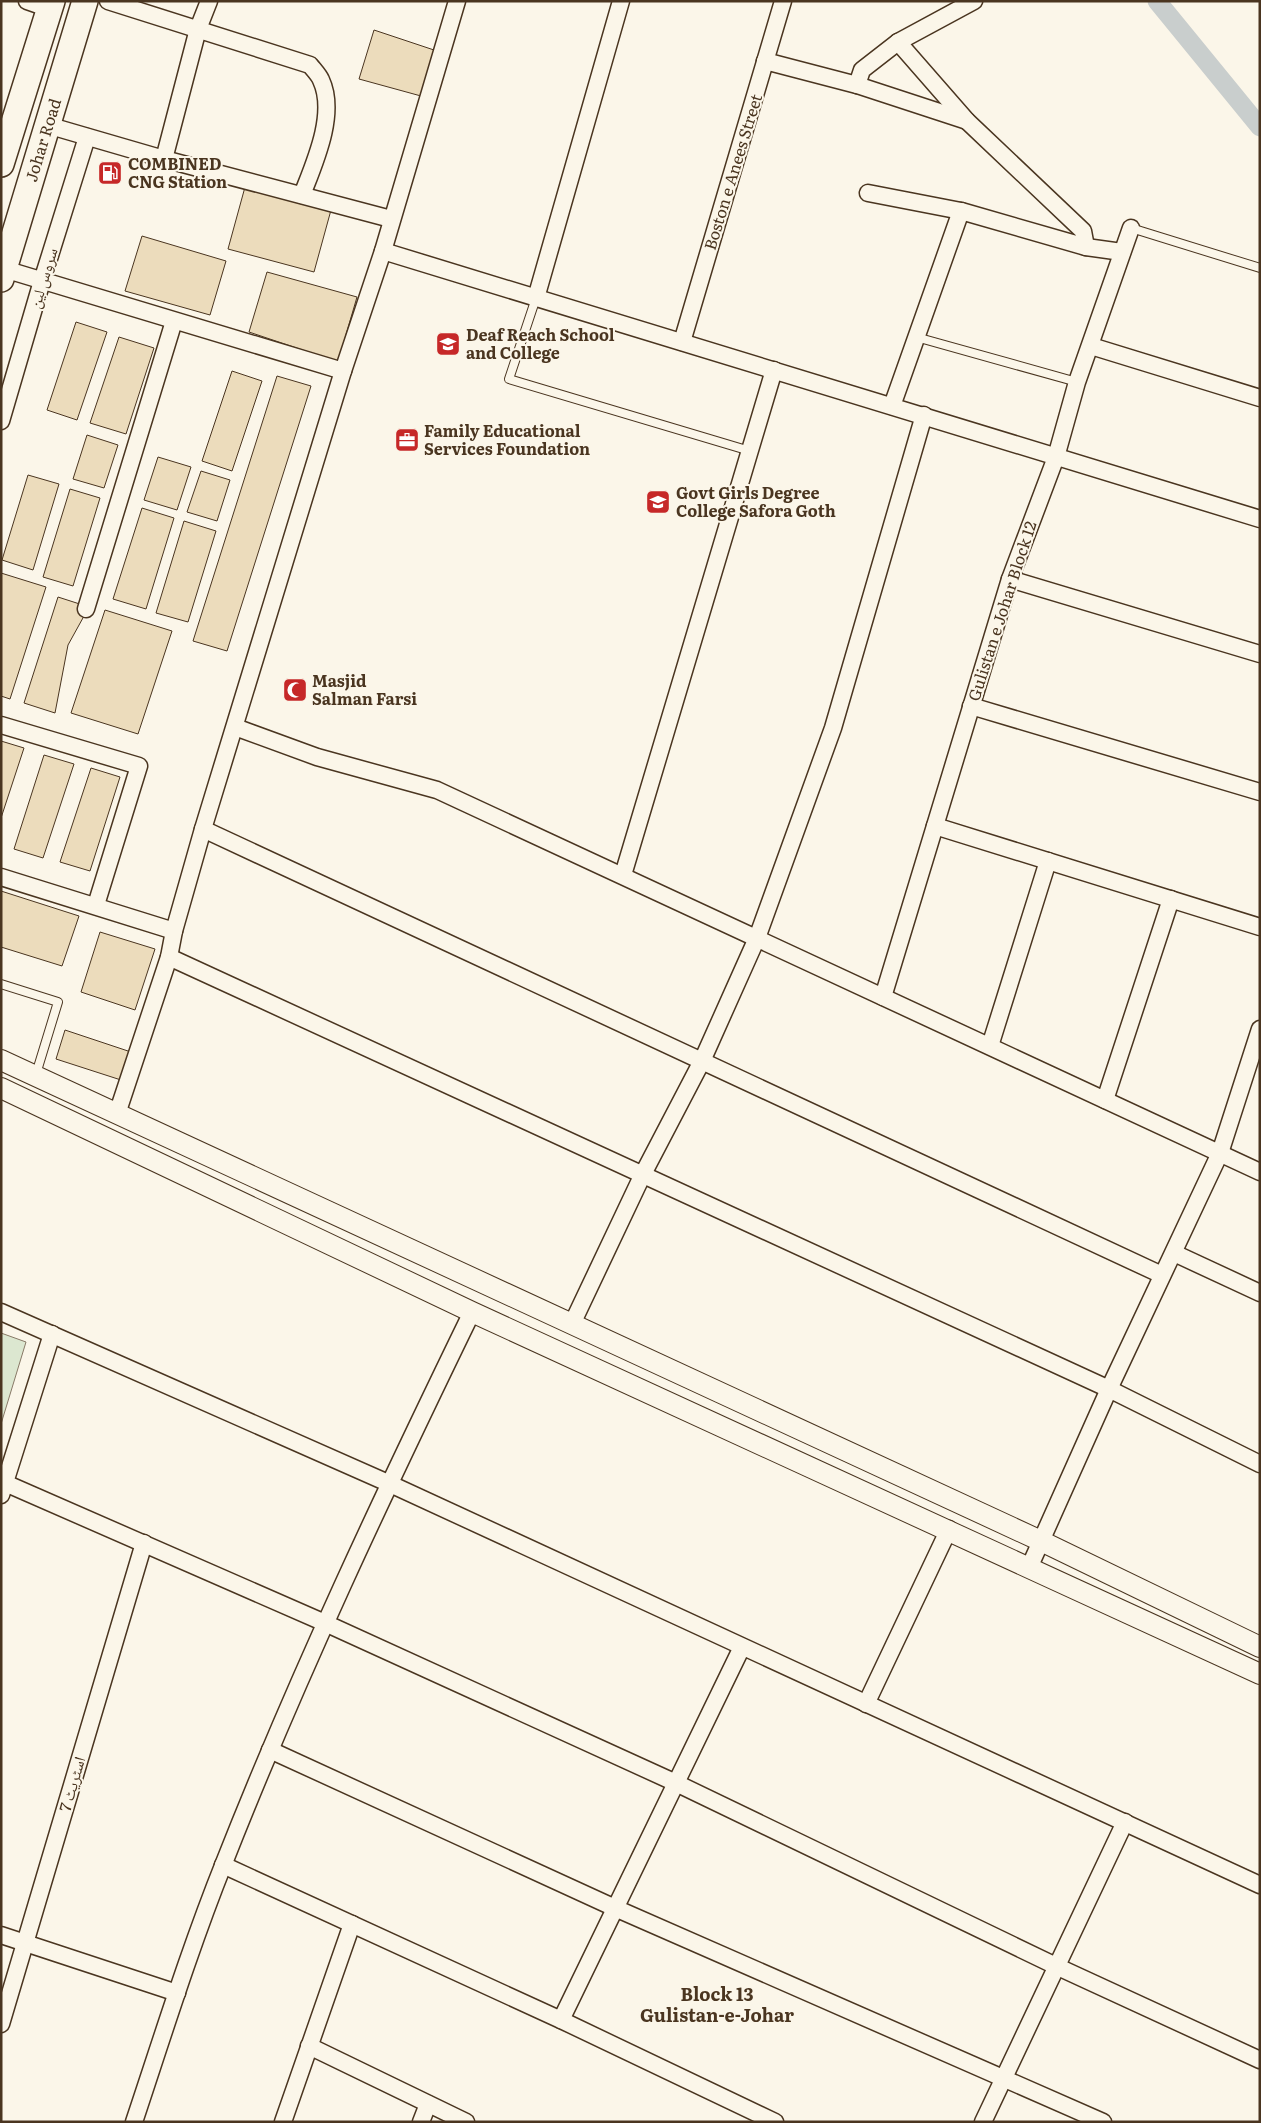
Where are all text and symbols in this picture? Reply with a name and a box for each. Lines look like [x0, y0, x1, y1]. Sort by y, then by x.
street label: Boston e Anees Street [697, 90, 767, 253]
street label: Johar Road [18, 95, 66, 184]
place label: COMBINED CNG Station [128, 151, 227, 193]
fuel station icon: COMBINED CNG Station [97, 160, 123, 186]
street label: سروس لین [21, 244, 63, 311]
place label: Deaf Reach School and College [466, 322, 615, 364]
school or university icon: Deaf Reach School and College [435, 331, 461, 357]
place label: Family Educational Services Foundation [424, 418, 590, 460]
office icon: Family Educational Services Foundation [394, 427, 420, 453]
place label: Govt Girls Degree College Safora Goth [676, 480, 836, 522]
school or university icon: Govt Girls Degree College Safora Goth [645, 489, 671, 515]
street label: Gulistan e Johar Block 12 [961, 518, 1041, 704]
place label: Masjid Salman Farsi [312, 668, 417, 710]
mosque icon: Masjid Salman Farsi [282, 677, 308, 703]
street label: اسٹریٹ 7 [52, 1753, 90, 1814]
district label: Block 13 Gulistan-e-Johar [640, 1980, 794, 2028]

